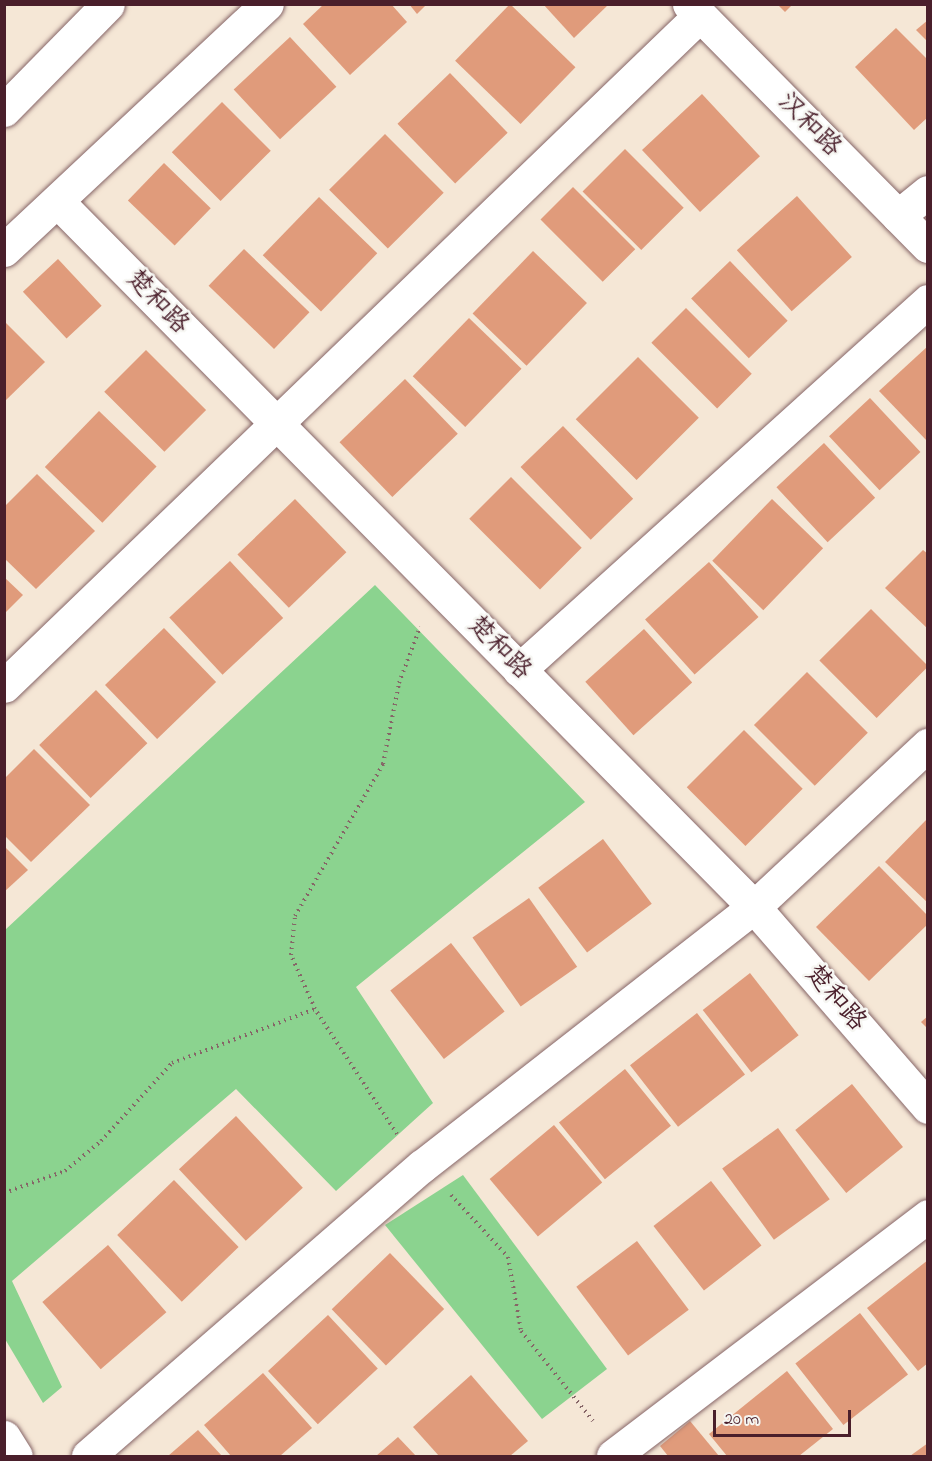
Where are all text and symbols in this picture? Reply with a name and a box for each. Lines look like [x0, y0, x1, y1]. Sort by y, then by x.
street label: 汉和路 [769, 87, 847, 165]
street label: 楚和路 [118, 264, 194, 342]
street label: 楚和路 [459, 610, 537, 688]
street label: 楚和路 [797, 959, 871, 1039]
scale bar [716, 1398, 854, 1436]
text: 20 m [724, 1407, 759, 1433]

